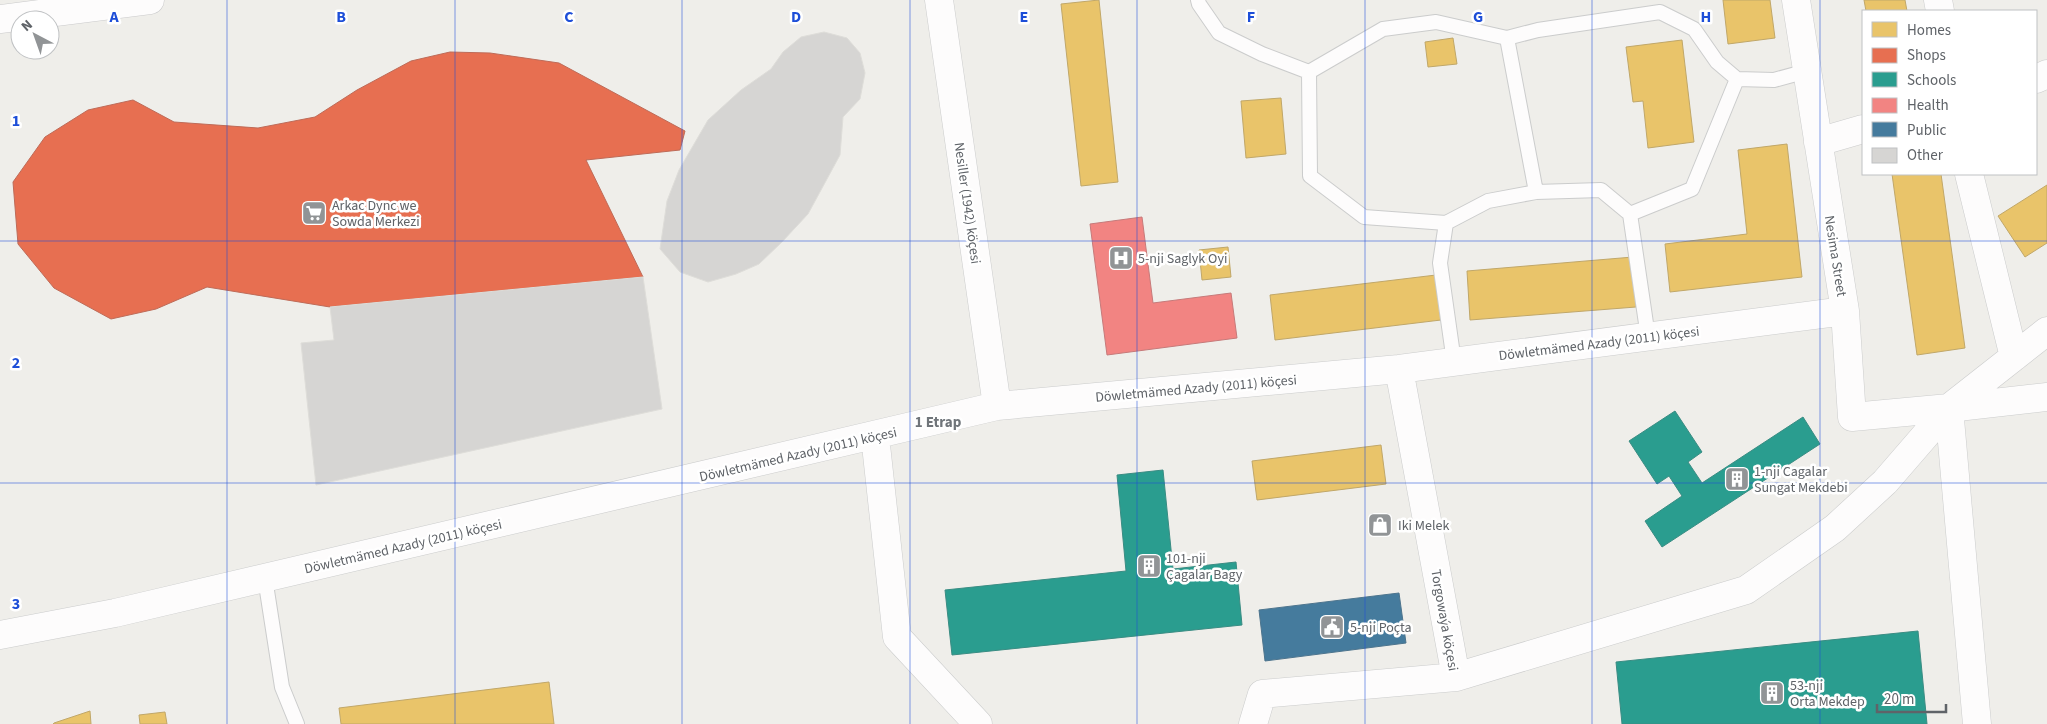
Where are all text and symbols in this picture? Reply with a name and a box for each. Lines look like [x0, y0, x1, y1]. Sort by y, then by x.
text: A [108, 6, 119, 28]
text: B [336, 6, 346, 28]
text: C [564, 6, 574, 28]
text: D [791, 6, 801, 28]
text: E [1020, 6, 1028, 28]
text: F [1247, 6, 1255, 28]
text: G [1473, 6, 1483, 28]
text: H [1701, 6, 1711, 28]
north arrow [10, 10, 60, 60]
legend [1862, 10, 2037, 175]
text: N [17, 15, 37, 37]
text: Homes [1907, 20, 1951, 41]
text: Shops [1907, 45, 1946, 66]
text: Schools [1907, 70, 1956, 91]
text: Health [1907, 95, 1949, 116]
text: 1 [12, 110, 20, 132]
text: Public [1907, 120, 1946, 141]
street label: Nesiller (1942) köçesi [949, 141, 985, 265]
text: Other [1907, 145, 1944, 166]
place label: Arkac Dync we Sowda Merkezi [332, 196, 420, 232]
supermarket icon: Arkac Dync we Sowda Merkezi [301, 200, 327, 226]
street label: Nesima Street [1819, 214, 1851, 298]
hospital icon: 5-nji Saglyk Oyi [1108, 245, 1134, 271]
place label: 5-nji Saglyk Oyi [1138, 249, 1227, 269]
street label: Döwletmämed Azady (2011) köçesi [1498, 322, 1701, 366]
text: 2 [12, 352, 20, 374]
street label: Döwletmämed Azady (2011) köçesi [1094, 370, 1298, 408]
district label: 1 Etrap [915, 412, 962, 433]
street label: Döwletmämed Azady (2011) köçesi [697, 422, 899, 487]
place label: 1-nji Cagalar Sungat Mekdebi [1754, 462, 1848, 498]
building icon: 1-nji Cagalar Sungat Mekdebi [1724, 466, 1750, 492]
shop icon: Iki Melek [1367, 512, 1393, 538]
street label: Döwletmämed Azady (2011) köçesi [302, 514, 504, 579]
place label: Iki Melek [1398, 516, 1449, 536]
place label: 101-nji Çagalar Bagy [1166, 549, 1243, 585]
building icon: 101-nji Çagalar Bagy [1136, 553, 1162, 579]
street label: Torgowaýa köçesi [1425, 568, 1463, 673]
text: 3 [12, 593, 20, 615]
public building icon: 5-nji Poçta [1319, 614, 1345, 640]
place label: 5-nji Poçta [1350, 618, 1412, 638]
place label: 53-nji Orta Mekdep [1790, 676, 1865, 712]
building icon: 53-nji Orta Mekdep [1759, 680, 1785, 706]
scale bar [1877, 682, 1946, 714]
text: 20 m [1884, 689, 1914, 710]

